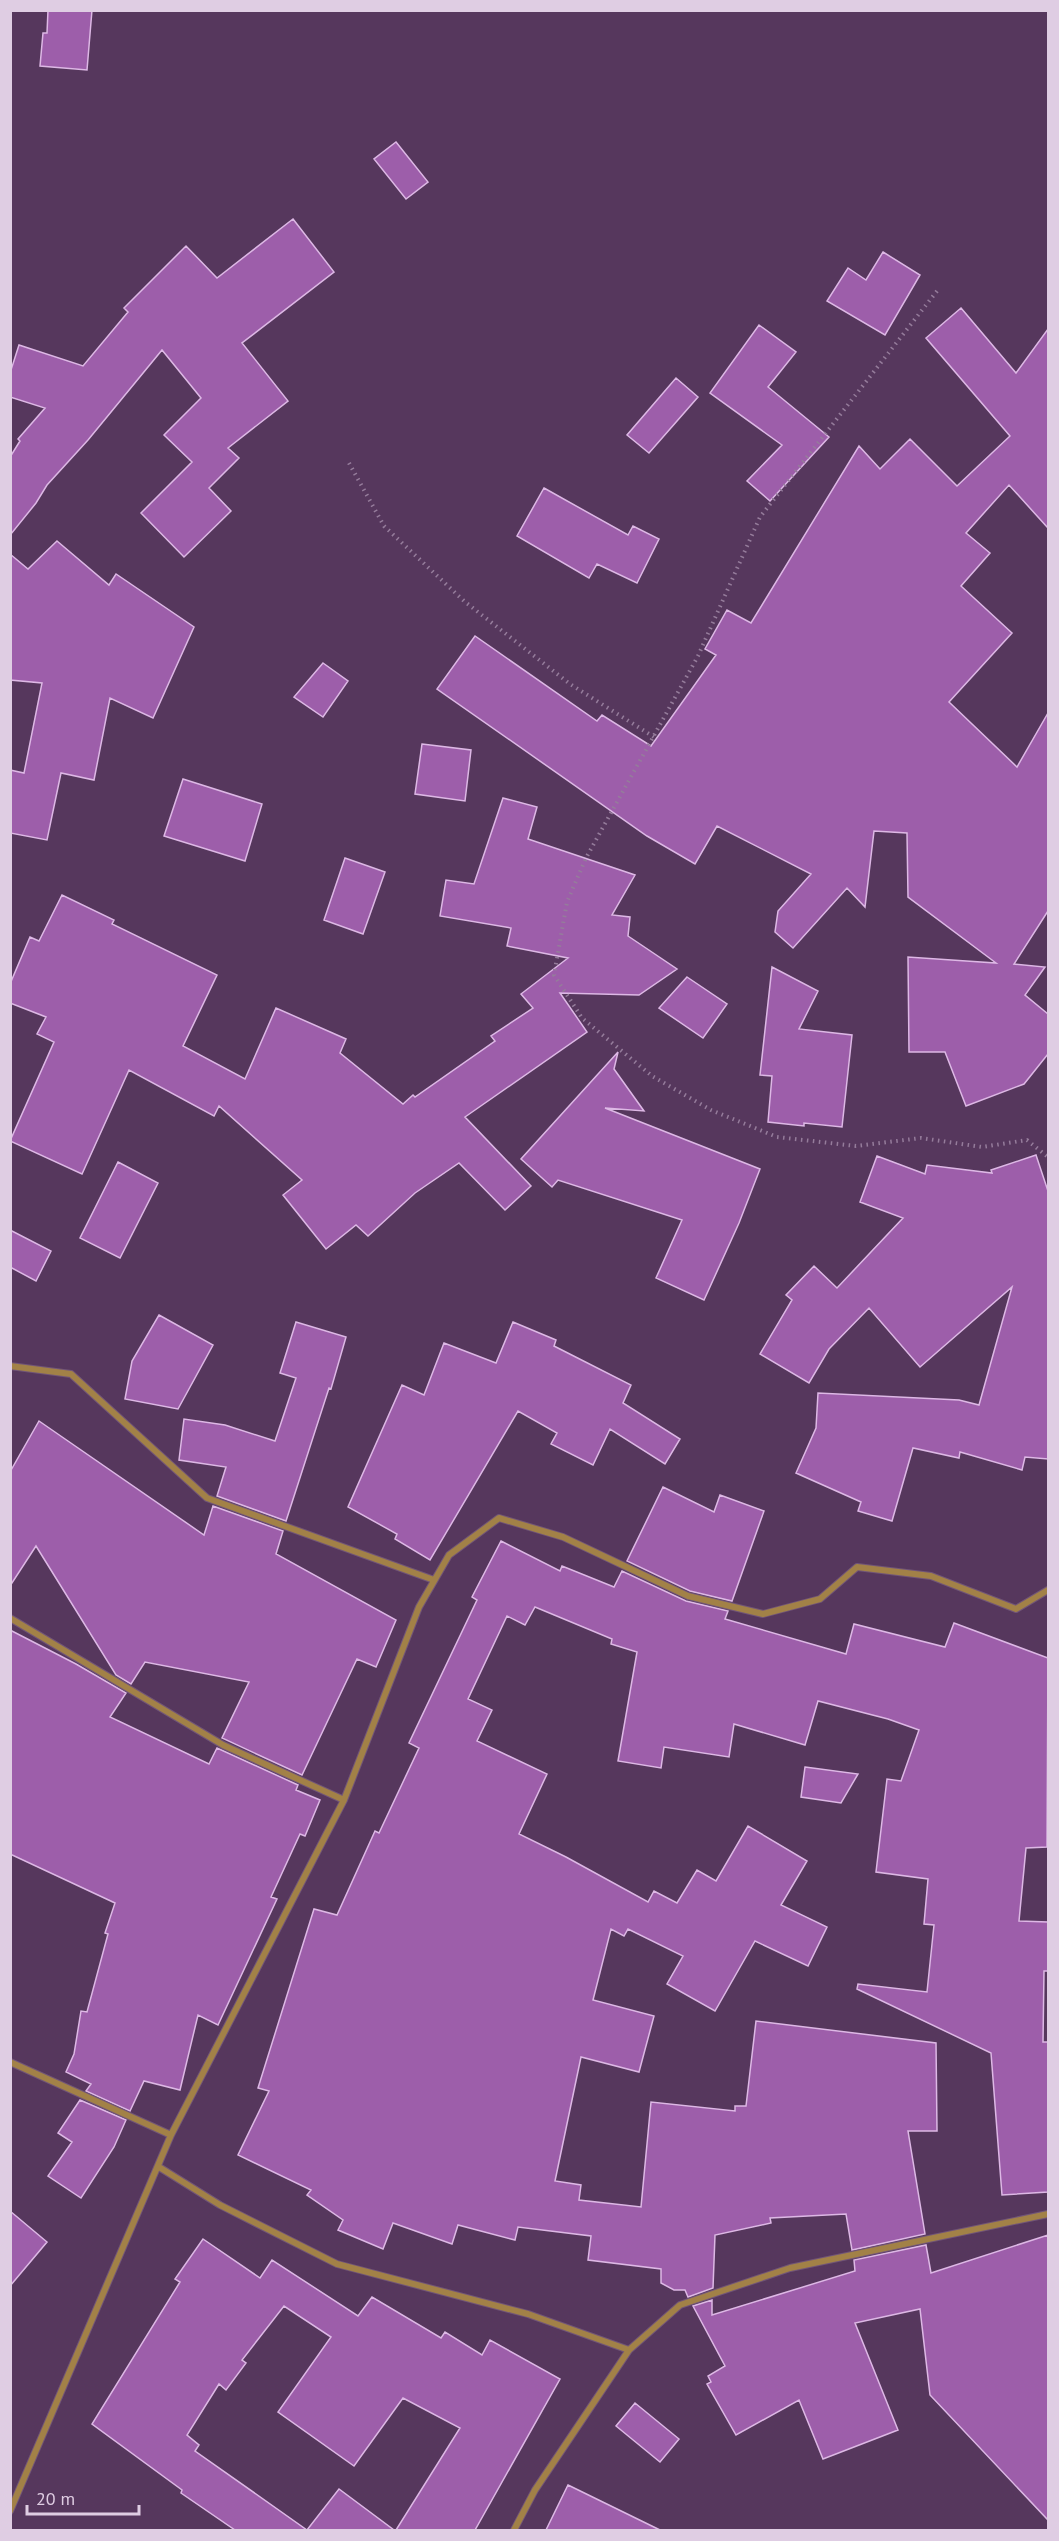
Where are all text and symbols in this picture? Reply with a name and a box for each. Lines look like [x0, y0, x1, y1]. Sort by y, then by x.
scale bar [27, 2478, 140, 2516]
text: 20 m [36, 2487, 75, 2510]

